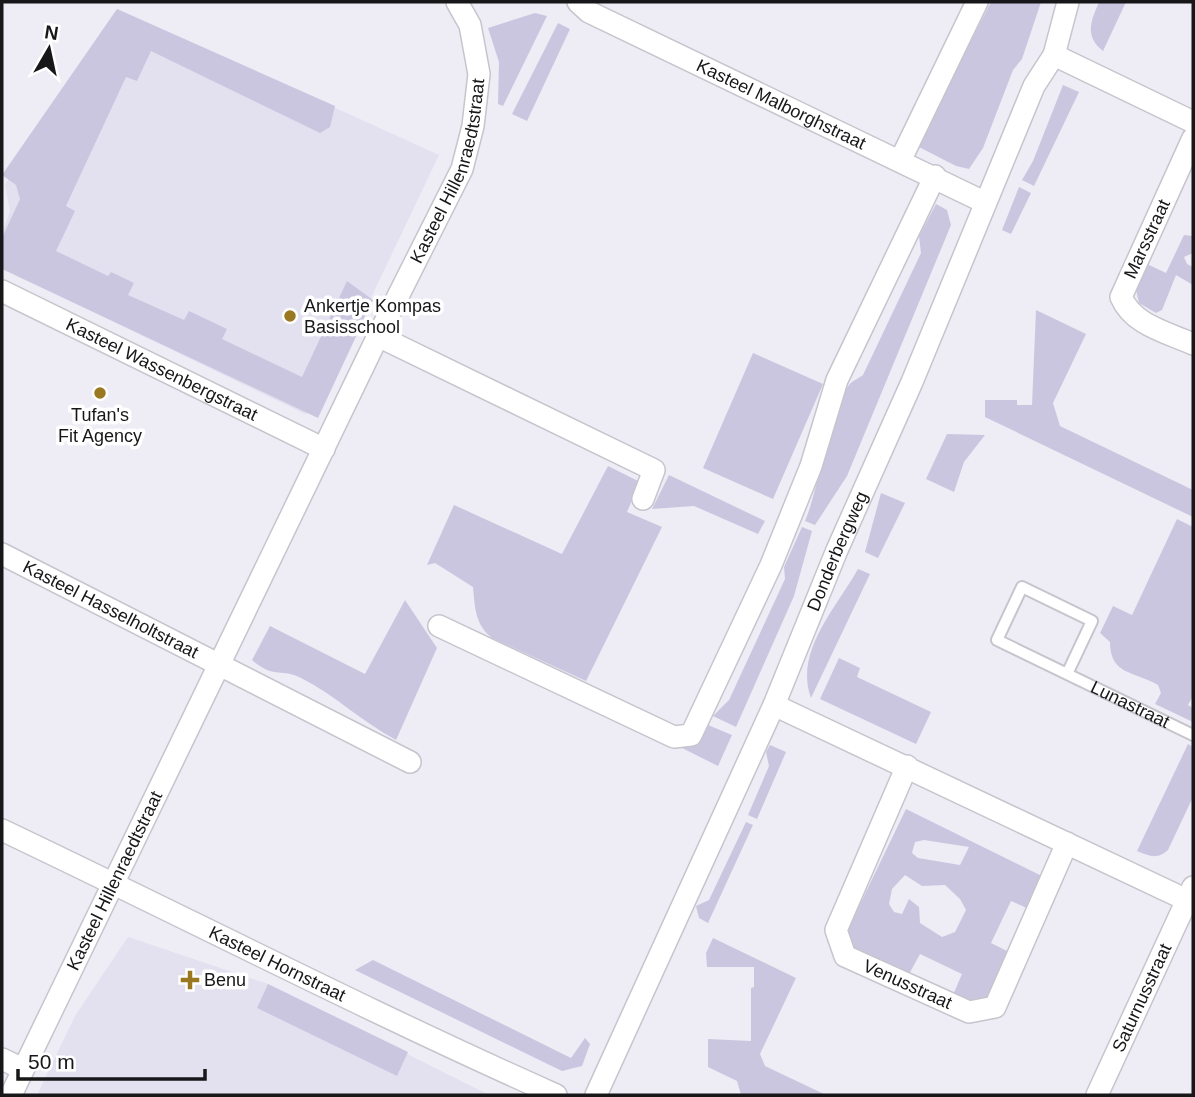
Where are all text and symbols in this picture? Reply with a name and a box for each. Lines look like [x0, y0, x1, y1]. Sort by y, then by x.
north arrow [14, 14, 84, 84]
text: N [43, 21, 60, 44]
street label: Kasteel Malborghstraat [693, 55, 869, 154]
street label: Kasteel Hillenraedtstraat [406, 77, 488, 267]
street label: Marsstraat [1120, 196, 1174, 282]
place label: Ankertje Kompas Basisschool [304, 296, 441, 337]
marker: Ankertje Kompas Basisschool [282, 308, 298, 324]
street label: Kasteel Wassenbergstraat [63, 314, 261, 425]
marker: Tufan's Fit Agency [92, 385, 108, 401]
place label: Tufan's Fit Agency [58, 405, 142, 446]
street label: Donderbergweg [803, 488, 872, 614]
street label: Kasteel Hasselholtstraat [20, 556, 202, 662]
street label: Lunastraat [1087, 677, 1173, 732]
street label: Kasteel Hillenraedtstraat [63, 788, 166, 973]
street label: Kasteel Hornstraat [206, 922, 349, 1005]
street label: Saturnusstraat [1108, 940, 1175, 1055]
street label: Venusstraat [860, 956, 955, 1013]
place label: Benu [204, 970, 246, 990]
marker: Benu [182, 972, 198, 988]
scale bar [18, 1038, 205, 1082]
text: 50 m [28, 1050, 75, 1073]

